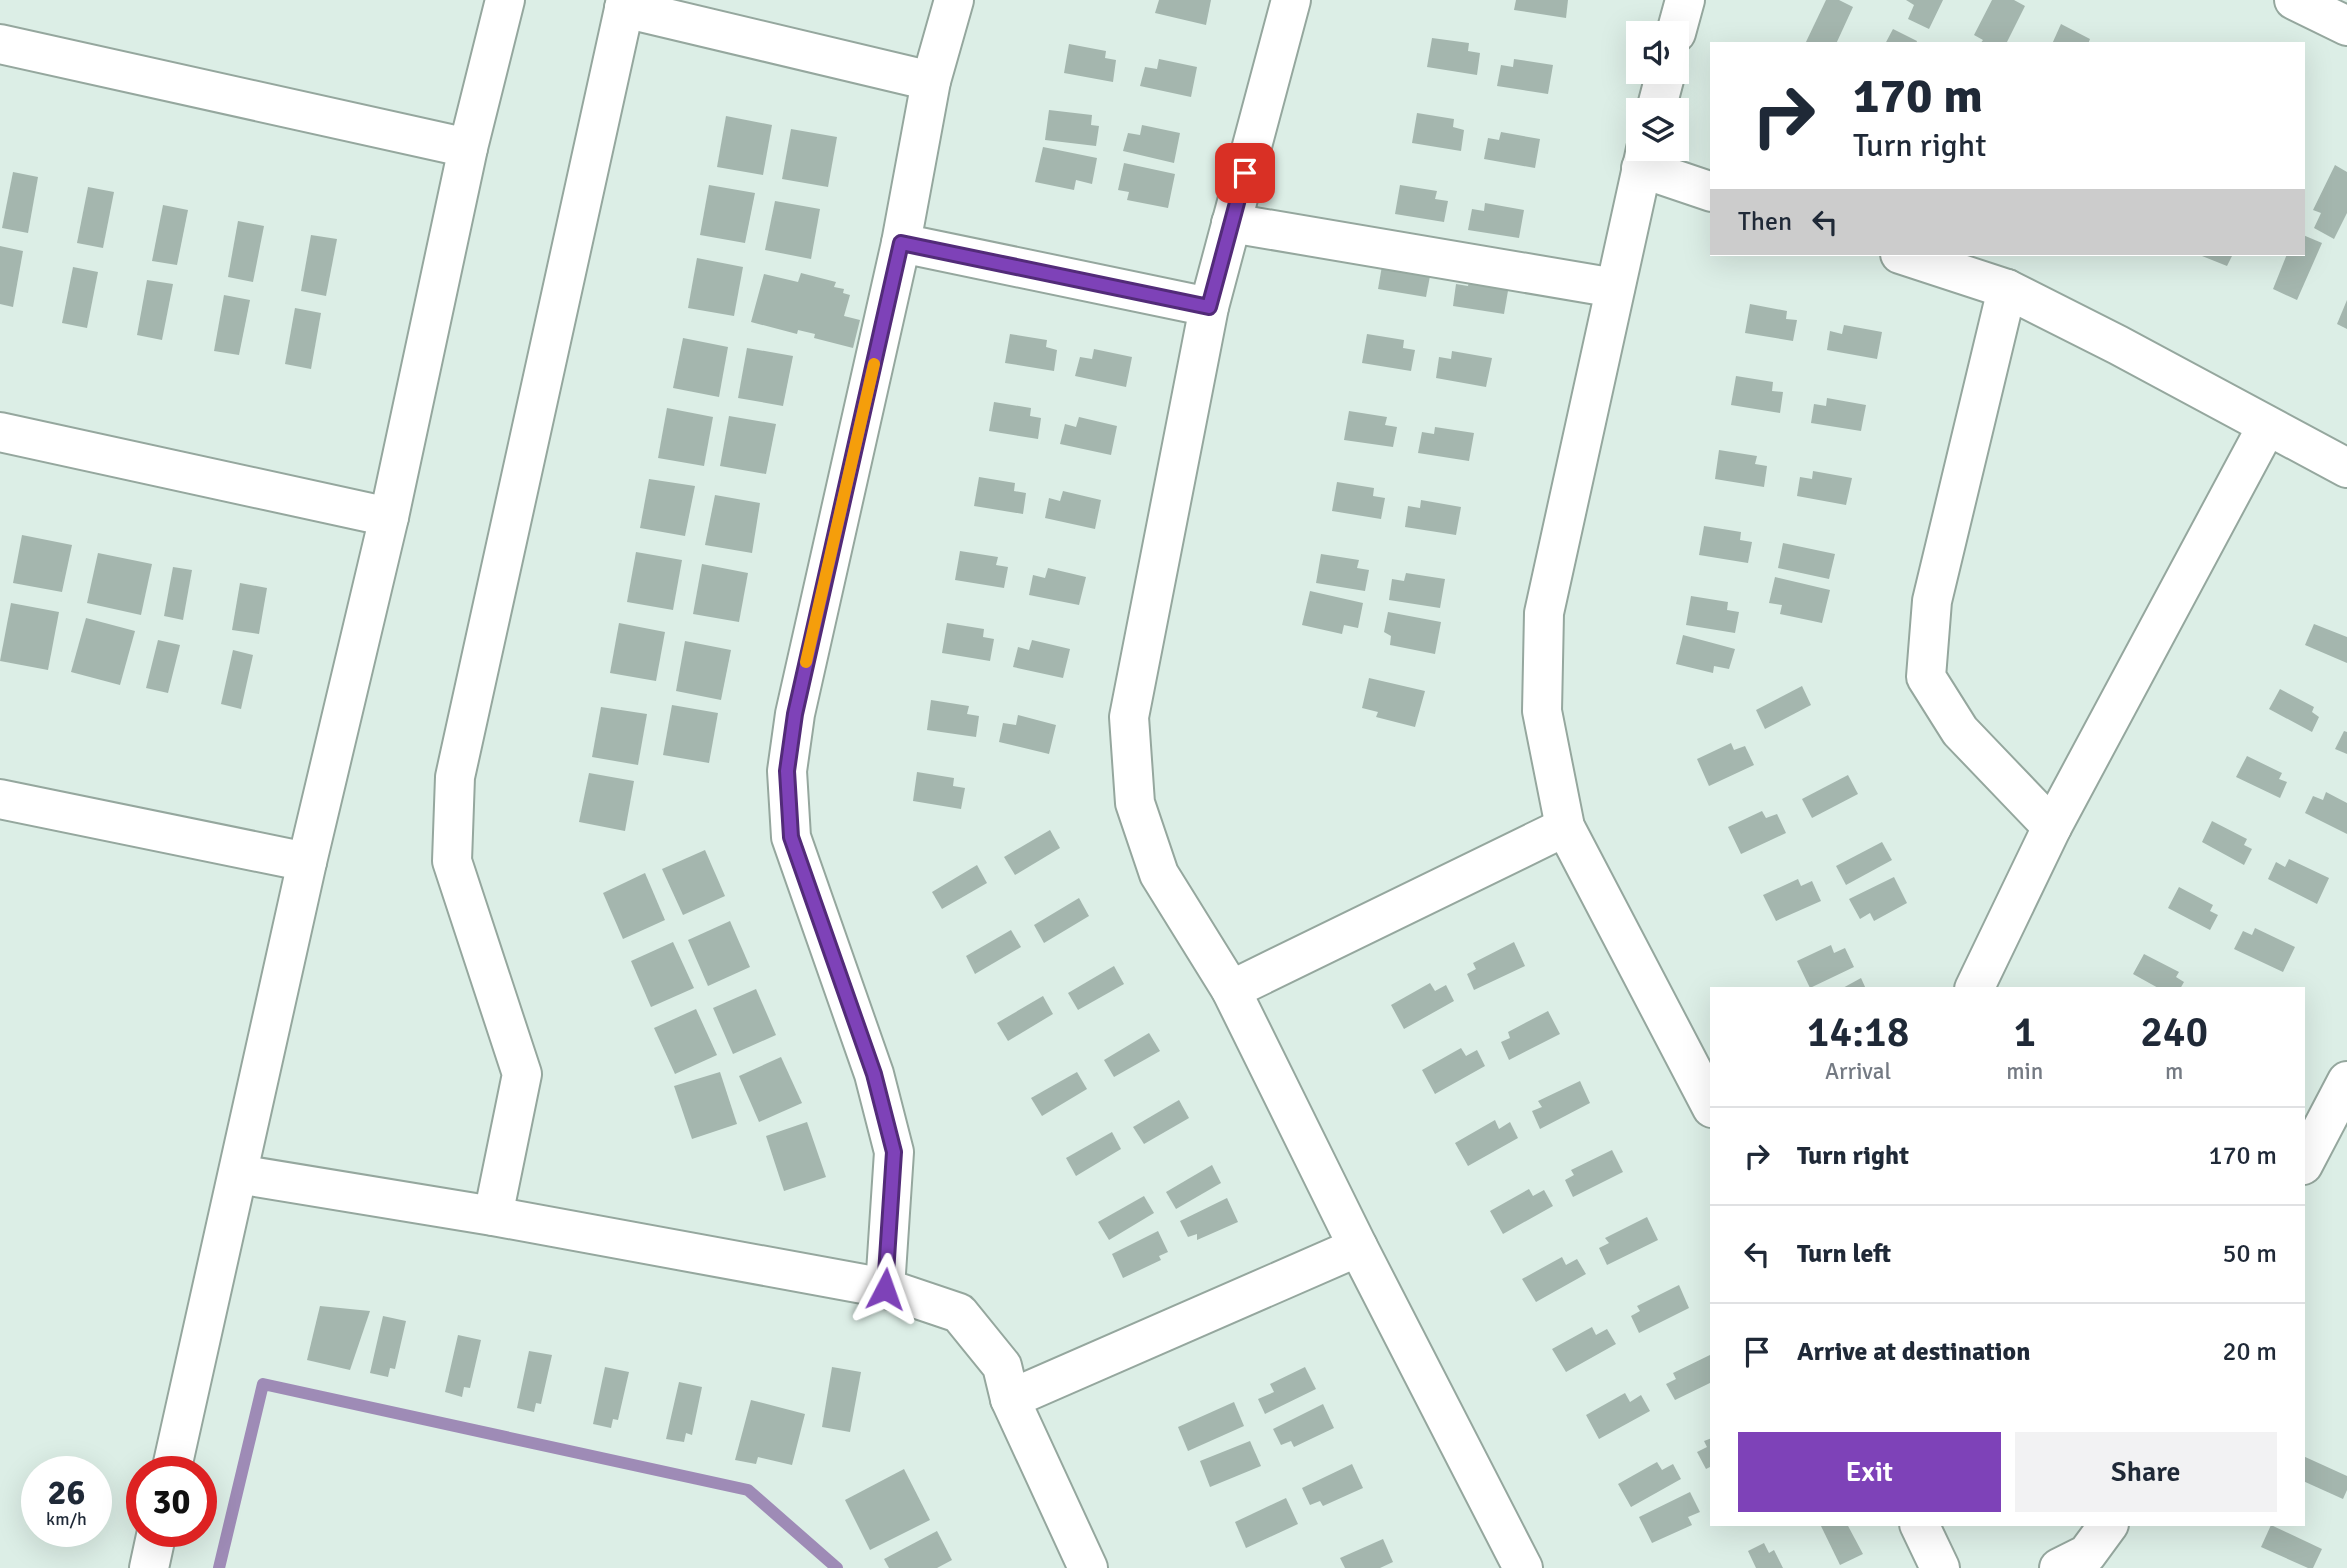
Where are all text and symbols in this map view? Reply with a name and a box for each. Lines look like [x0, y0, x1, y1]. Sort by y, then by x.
map controls [1626, 21, 1689, 161]
button: sound [1626, 21, 1689, 84]
text: 170 m [1853, 66, 1983, 126]
icon: right [1738, 70, 1829, 161]
button: layers [1626, 98, 1689, 161]
text: Turn right [1853, 126, 1986, 165]
pin [1215, 143, 1275, 203]
icon: arrive [1226, 154, 1264, 192]
icon: left [1806, 203, 1844, 241]
text: Then [1738, 206, 1792, 238]
text: 14:18 [1807, 1007, 1909, 1058]
text: 1 [2013, 1007, 2036, 1058]
text: 240 [2140, 1007, 2208, 1058]
text: Arrival [1825, 1057, 1891, 1086]
text: min [2006, 1057, 2043, 1086]
text: m [2165, 1057, 2183, 1086]
icon: right [1738, 1137, 1776, 1175]
text: Turn right [1797, 1140, 1909, 1172]
text: 170 m [2208, 1140, 2277, 1172]
icon: left [1738, 1235, 1776, 1273]
text: Turn left [1797, 1238, 1891, 1270]
text: 50 m [2222, 1238, 2277, 1270]
position arrow [848, 1252, 922, 1326]
icon: arrive [1738, 1333, 1776, 1371]
text: Arrive at destination [1797, 1336, 2030, 1368]
text: 20 m [2222, 1336, 2277, 1368]
button: Exit [1738, 1432, 2001, 1512]
button: Share [2015, 1432, 2277, 1512]
speed limit sign: 30 [126, 1456, 217, 1547]
text: 26 [48, 1471, 85, 1514]
text: km/h [46, 1508, 87, 1530]

